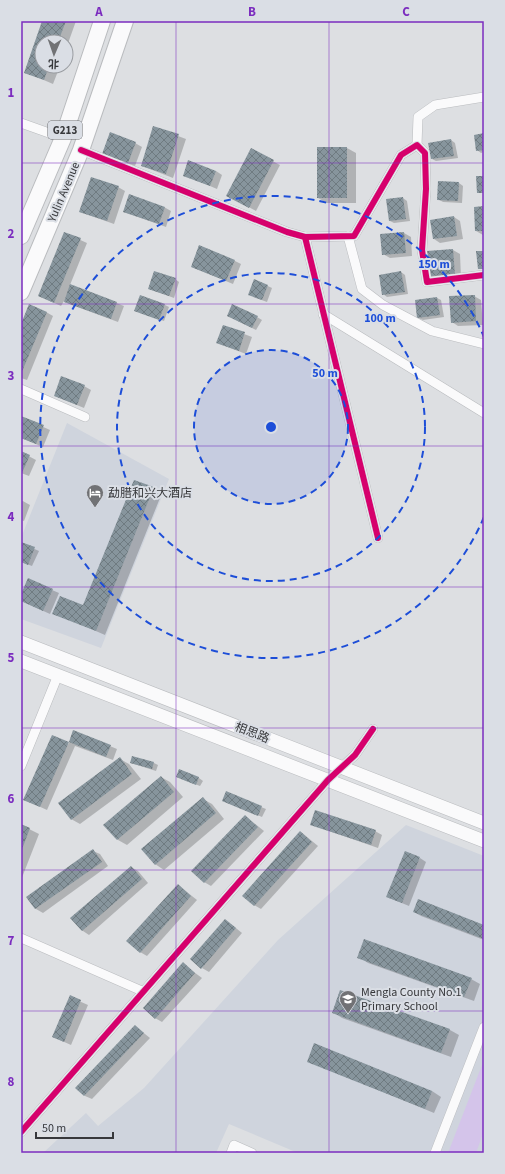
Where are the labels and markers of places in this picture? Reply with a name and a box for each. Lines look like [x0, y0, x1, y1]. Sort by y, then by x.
centre of rings [264, 420, 278, 434]
hotel icon: 勐腊和兴大酒店 [85, 483, 105, 508]
place label: 勐腊和兴大酒店 [108, 485, 192, 502]
place label: Mengla County No.1 Primary School [361, 984, 461, 1015]
school or university icon: Mengla County No.1 Primary School [338, 989, 358, 1014]

